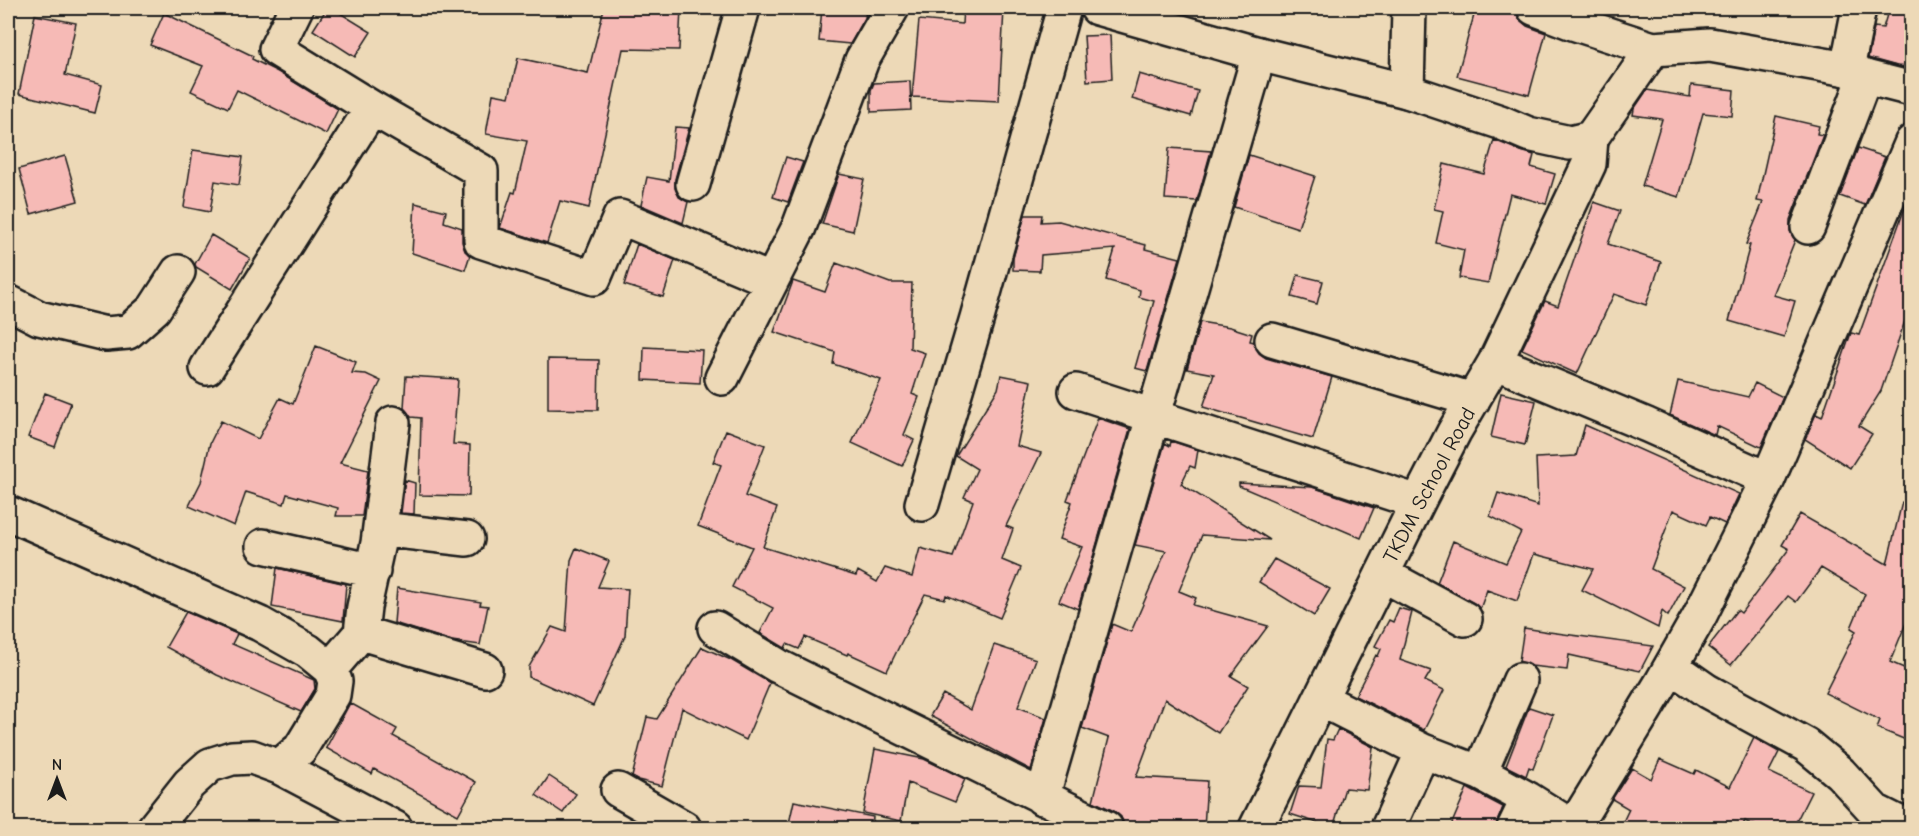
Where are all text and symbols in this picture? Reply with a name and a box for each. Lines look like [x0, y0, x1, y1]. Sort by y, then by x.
street label: TKDM School Road [1378, 403, 1480, 567]
north arrow [27, 749, 87, 809]
text: N [52, 756, 62, 774]

